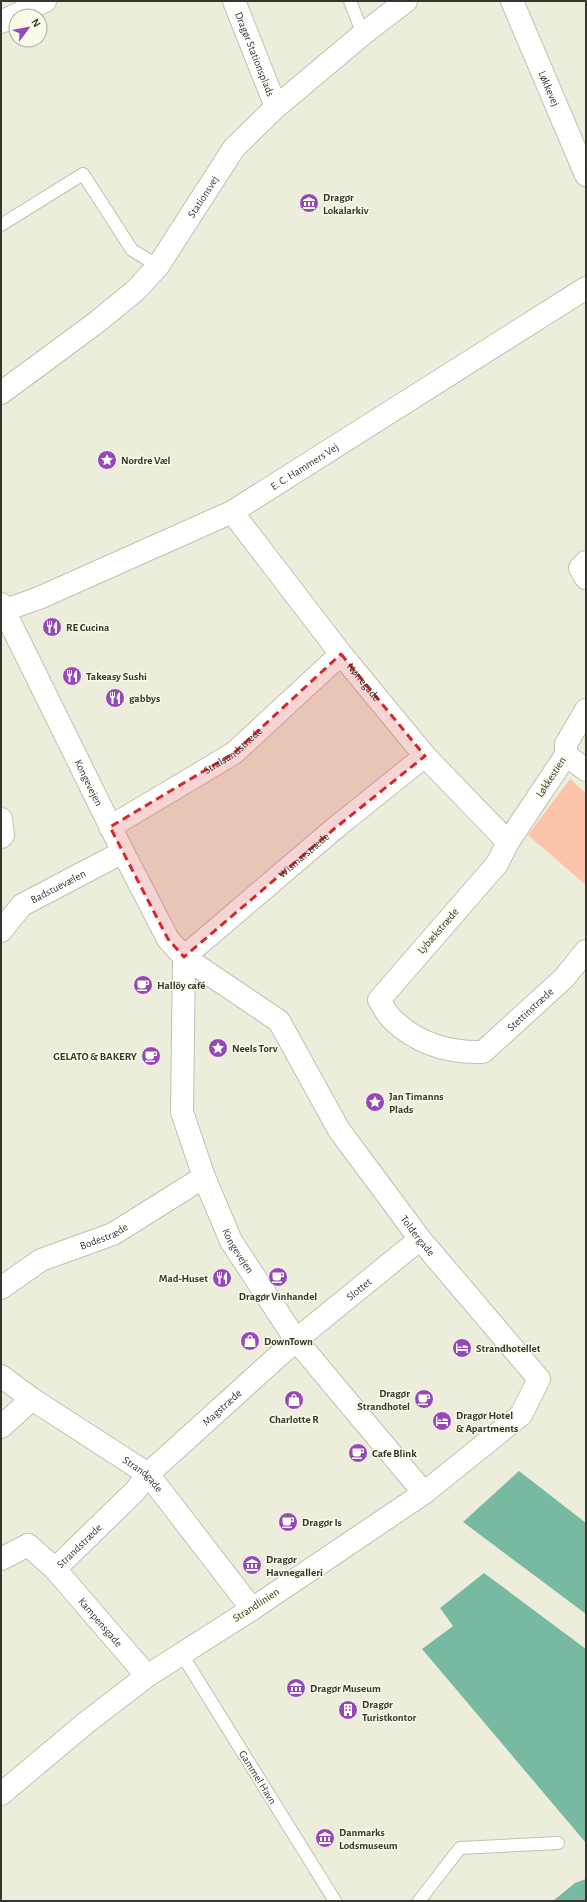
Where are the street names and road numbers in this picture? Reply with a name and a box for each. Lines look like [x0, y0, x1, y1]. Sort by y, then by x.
street label: Dragør Stationsplads [233, 10, 277, 98]
street label: Løkkevej [537, 69, 562, 108]
street label: Stationsvej [185, 174, 220, 220]
street label: E. C. Hammers Vej [269, 441, 340, 492]
street label: Nørregade [345, 661, 383, 703]
street label: Stralsundstræde [202, 725, 264, 775]
street label: Løkkestien [534, 755, 568, 799]
street label: Kongevejen [73, 757, 105, 808]
street label: Wismarstræde [276, 830, 331, 880]
street label: Badstuevælen [29, 867, 87, 905]
street label: Lybækstræde [415, 906, 461, 956]
street label: Stettinstræde [505, 985, 555, 1033]
street label: Toldergade [399, 1213, 437, 1258]
street label: Bodestræde [78, 1221, 130, 1251]
street label: Kongevejen [221, 1227, 256, 1275]
street label: Slottet [344, 1275, 374, 1302]
street label: Magstræde [200, 1387, 243, 1428]
street label: Strandgade [121, 1454, 165, 1494]
street label: Strandstræde [54, 1522, 103, 1570]
street label: Strandlinien [231, 1586, 281, 1624]
street label: Kampensgade [77, 1595, 125, 1649]
street label: Gammel Havn [237, 1748, 279, 1806]

